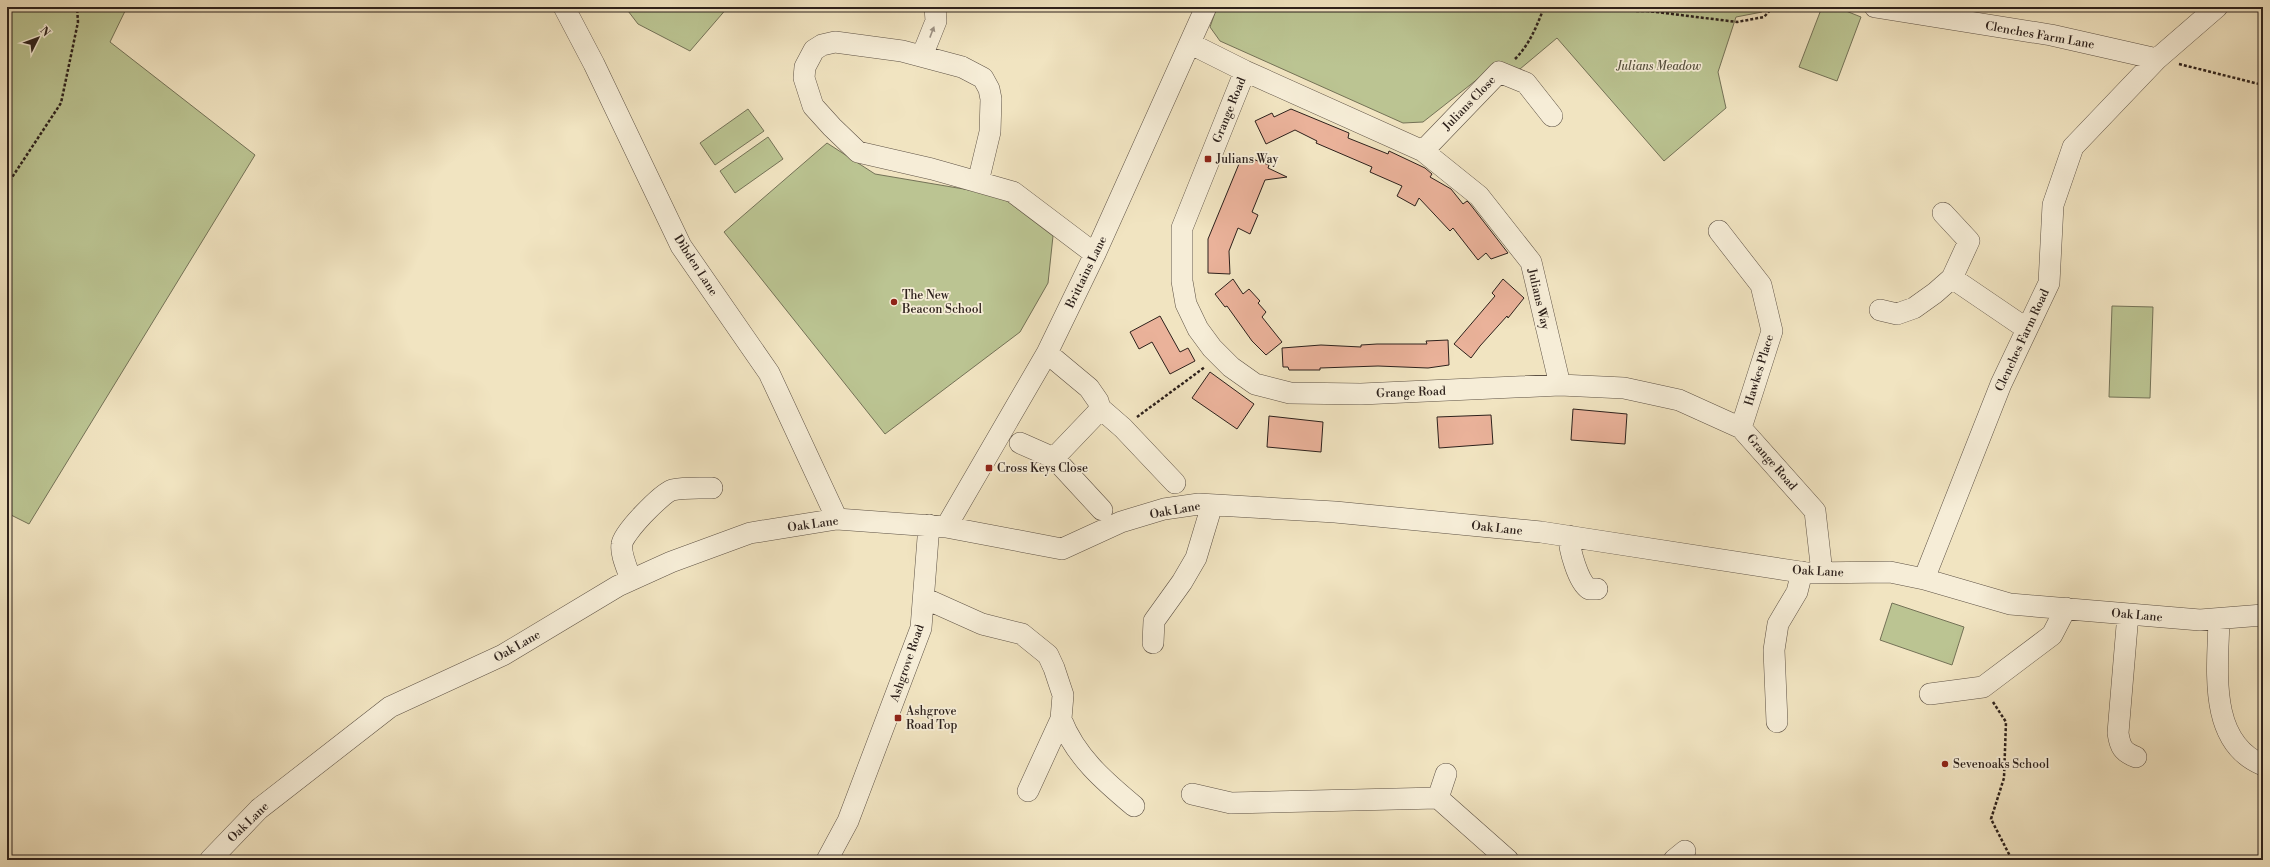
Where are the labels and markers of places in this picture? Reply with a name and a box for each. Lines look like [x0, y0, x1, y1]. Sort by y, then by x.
place label: Julians Way [1215, 152, 1279, 167]
marker: Julians Way [1203, 154, 1213, 164]
place label: The New Beacon School [901, 288, 982, 317]
marker: The New Beacon School [889, 297, 899, 307]
place label: Cross Keys Close [997, 461, 1088, 476]
marker: Cross Keys Close [984, 463, 994, 473]
place label: Ashgrove Road Top [905, 704, 957, 733]
marker: Ashgrove Road Top [893, 713, 903, 723]
place label: Sevenoaks School [1953, 757, 2050, 772]
marker: Sevenoaks School [1940, 759, 1950, 769]

